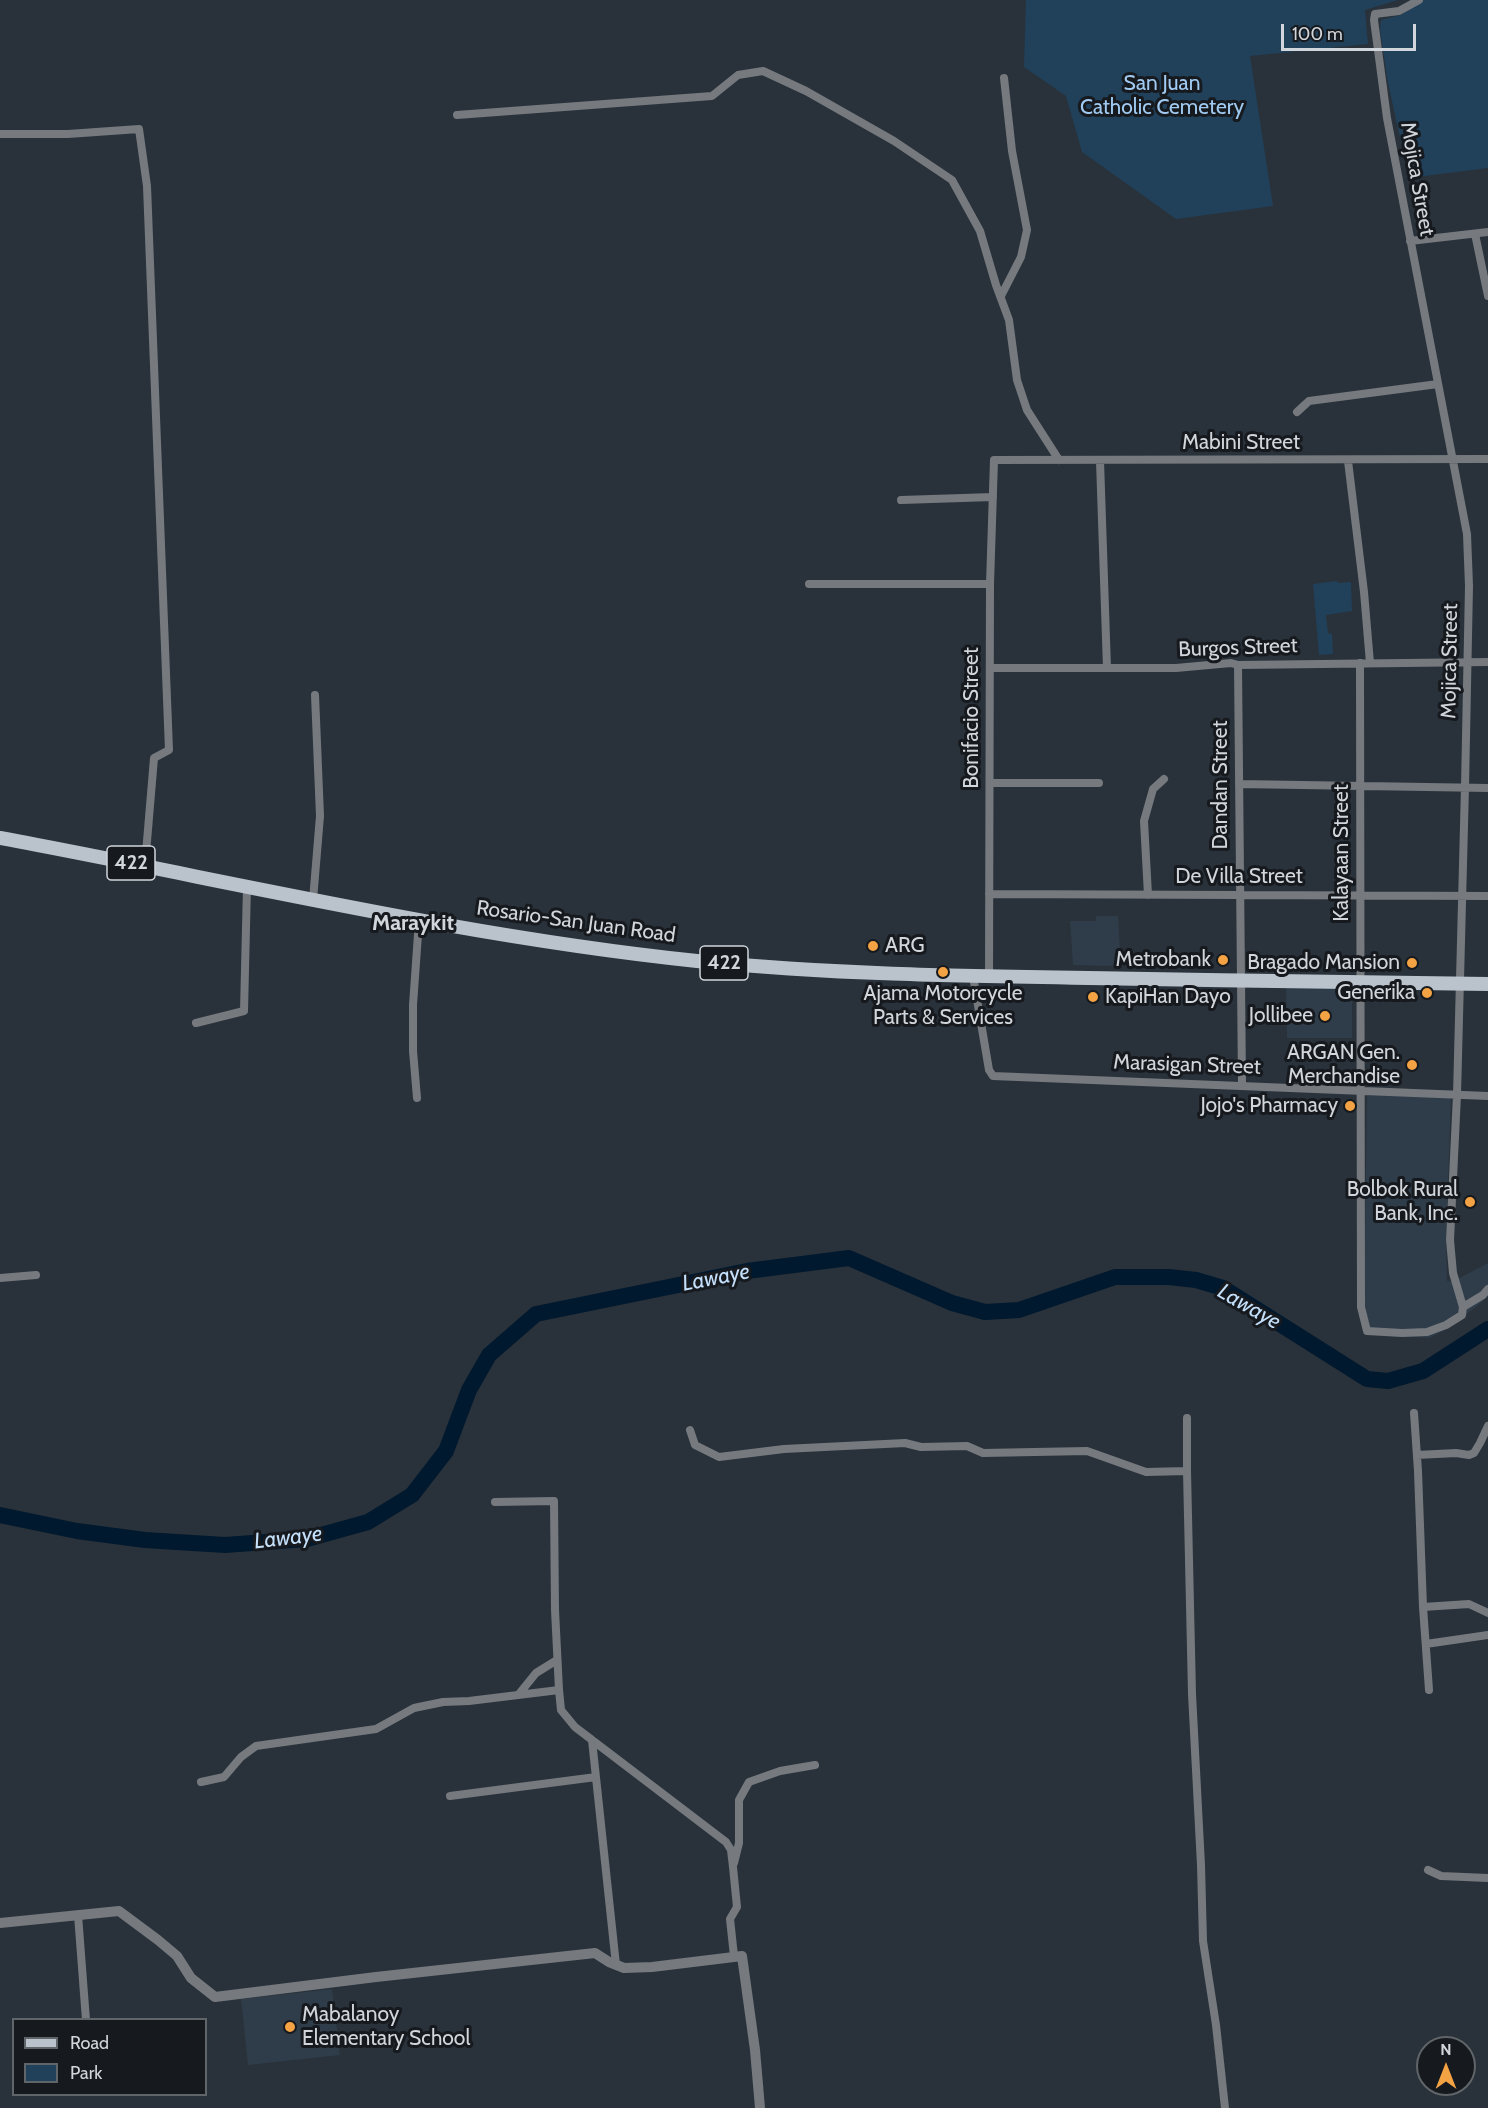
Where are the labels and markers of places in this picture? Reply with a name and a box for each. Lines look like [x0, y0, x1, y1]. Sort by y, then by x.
place label: ARG [885, 933, 925, 959]
marker: ARG [866, 939, 880, 953]
place label: Metrobank [1116, 947, 1211, 973]
place label: Bragado Mansion [1247, 950, 1400, 976]
marker: Metrobank [1216, 953, 1230, 967]
marker: Bragado Mansion [1405, 956, 1419, 970]
marker: Ajama Motorcycle Parts & Services [936, 965, 950, 979]
place label: Generika [1337, 980, 1415, 1006]
place label: Ajama Motorcycle Parts & Services [864, 981, 1022, 1031]
place label: KapiHan Dayo [1105, 984, 1231, 1010]
marker: Generika [1420, 986, 1434, 1000]
marker: KapiHan Dayo [1086, 990, 1100, 1004]
place label: Jollibee [1249, 1003, 1313, 1029]
marker: Jollibee [1318, 1009, 1332, 1023]
place label: ARGAN Gen. Merchandise [1287, 1040, 1400, 1090]
marker: ARGAN Gen. Merchandise [1405, 1058, 1419, 1072]
place label: Jojo's Pharmacy [1200, 1093, 1338, 1119]
marker: Jojo's Pharmacy [1343, 1099, 1357, 1113]
place label: Bolbok Rural Bank, Inc. [1347, 1177, 1458, 1227]
marker: Bolbok Rural Bank, Inc. [1463, 1195, 1477, 1209]
place label: Mabalanoy Elementary School [302, 2002, 470, 2052]
marker: Mabalanoy Elementary School [283, 2020, 297, 2034]

